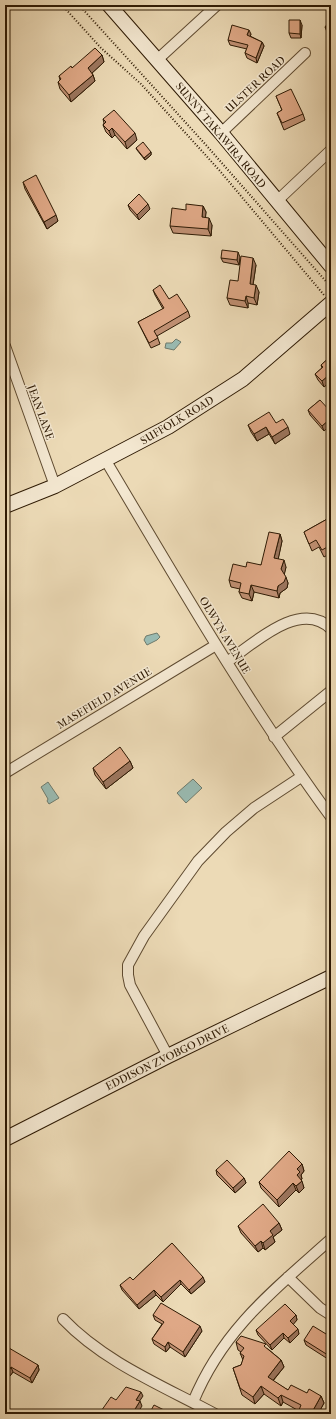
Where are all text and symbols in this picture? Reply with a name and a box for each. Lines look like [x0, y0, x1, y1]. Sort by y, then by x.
street label: ULSTER ROAD [223, 53, 288, 115]
street label: SUNNY TAKAWIRA ROAD [173, 80, 269, 191]
street label: JEAN LANE [24, 382, 57, 442]
street label: SUFFOLK ROAD [138, 393, 216, 447]
street label: OLWYN AVENUE [196, 594, 253, 676]
street label: MASEFIELD AVENUE [55, 665, 154, 732]
street label: EDDISON ZVOBGO DRIVE [103, 1022, 231, 1093]

